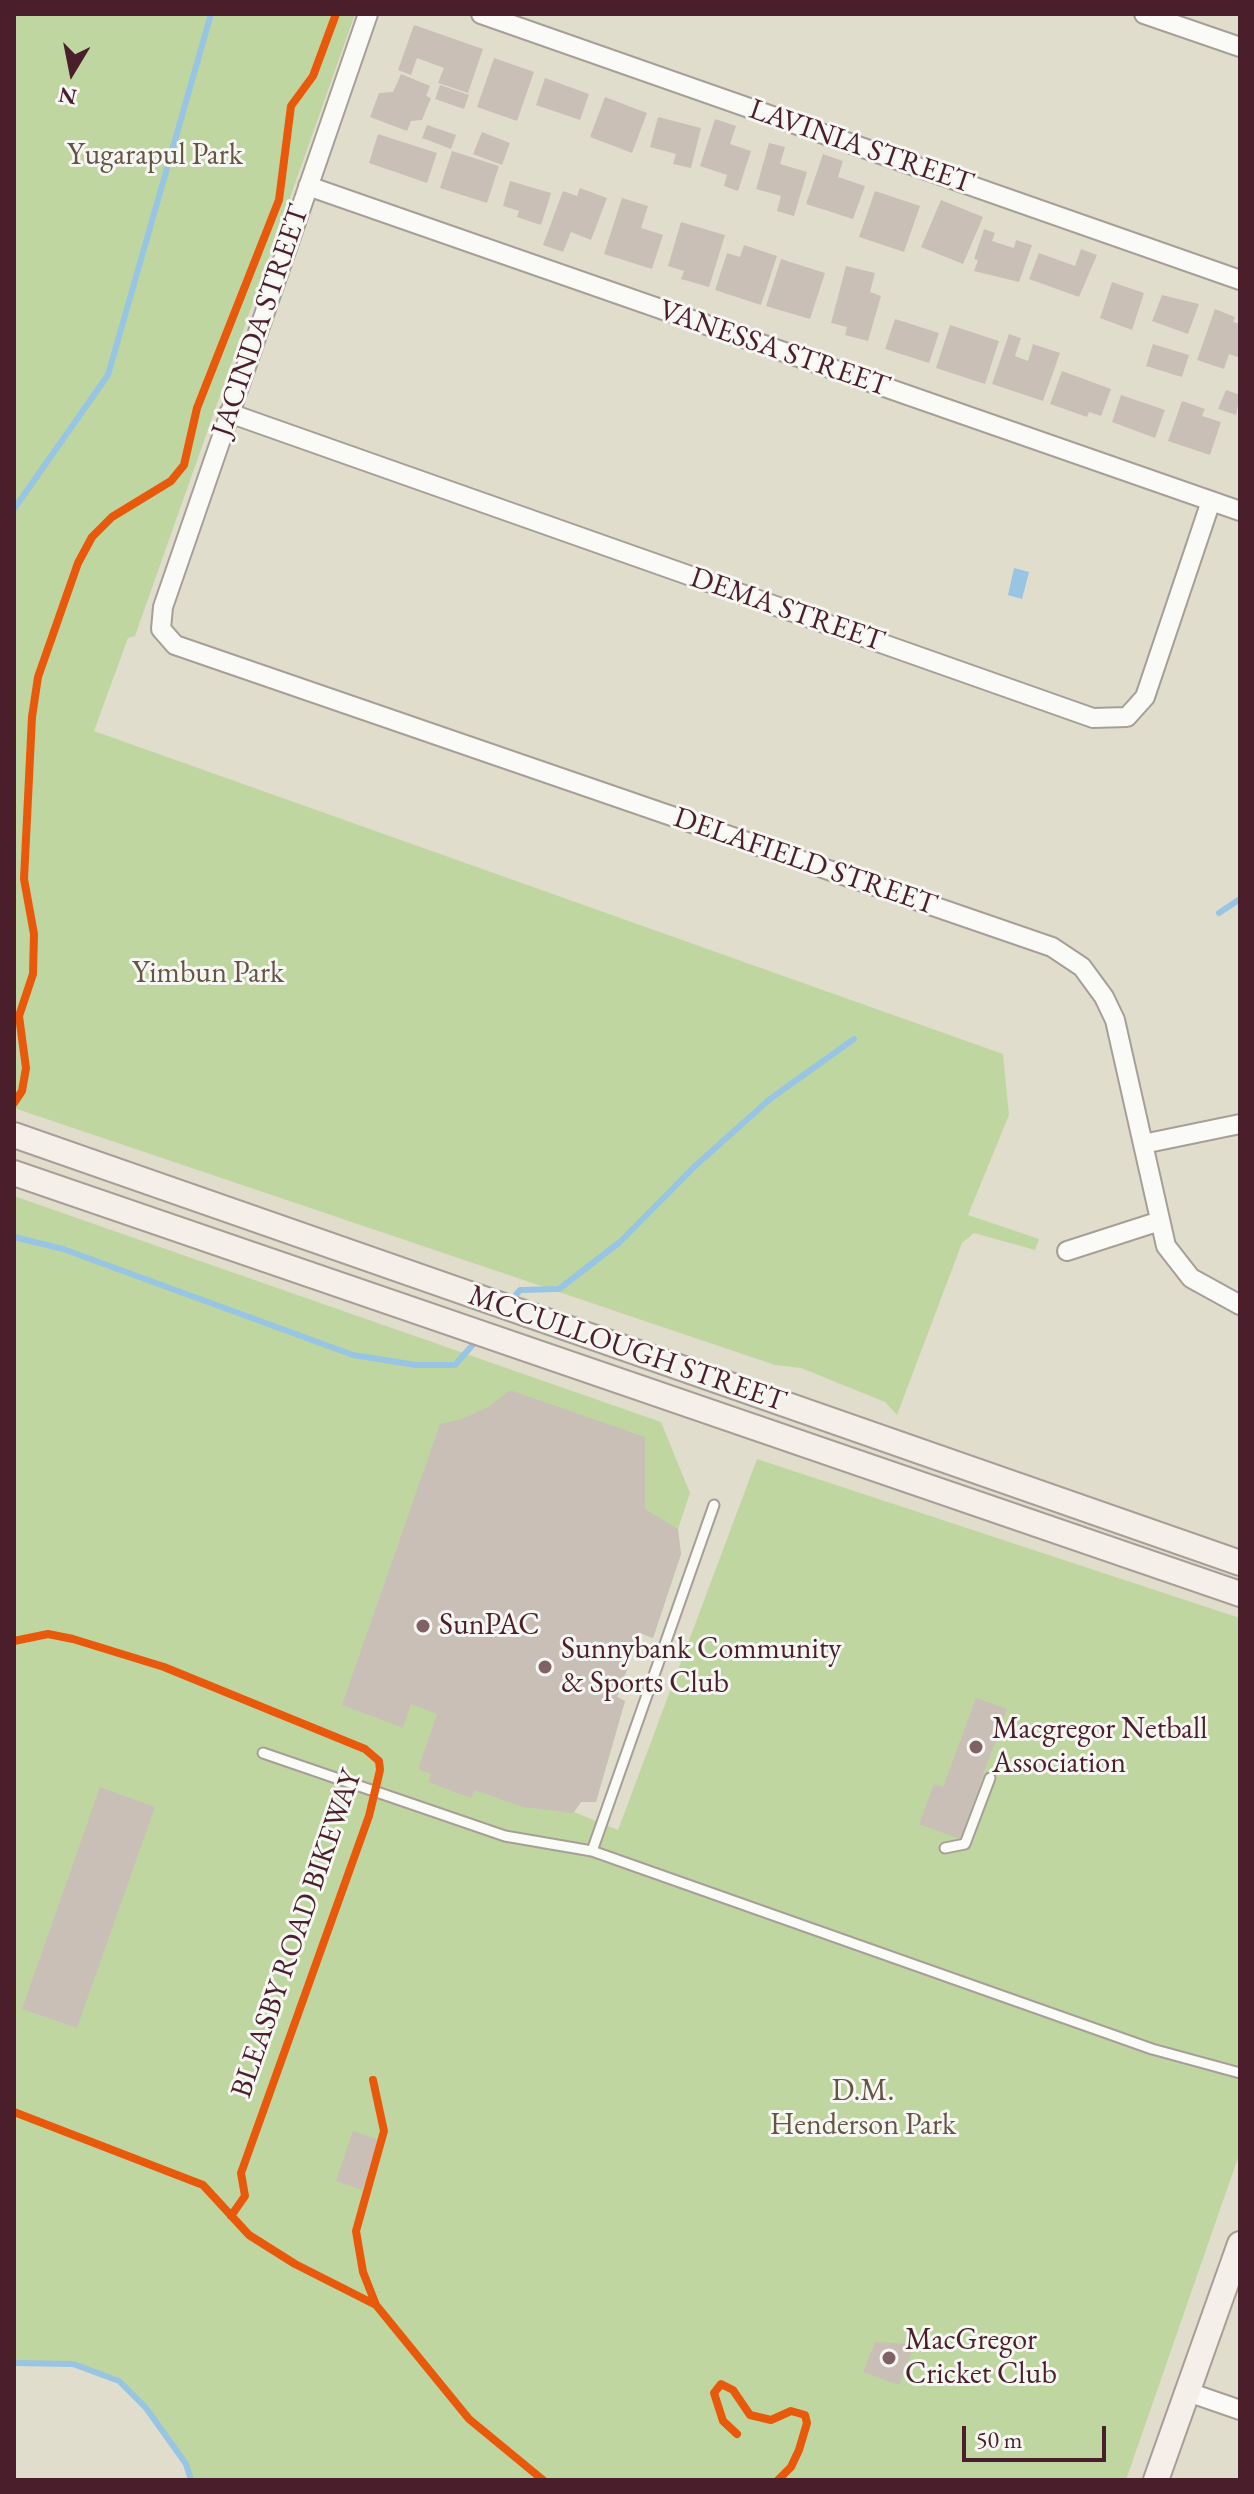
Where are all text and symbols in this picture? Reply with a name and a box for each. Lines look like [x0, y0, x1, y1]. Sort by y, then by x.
north arrow [32, 32, 112, 112]
text: N [56, 80, 79, 112]
street label: LAVINIA STREET [744, 92, 978, 202]
park label: Yugarapul Park [67, 138, 243, 174]
street label: JACINDA STREET [204, 200, 318, 442]
street label: VANESSA STREET [654, 293, 894, 405]
street label: DEMA STREET [685, 560, 889, 660]
street label: DELAFIELD STREET [669, 800, 941, 924]
park label: Yimbun Park [132, 956, 284, 992]
street label: MCCULLOUGH STREET [464, 1278, 790, 1420]
place label: SunPAC [439, 1608, 540, 1644]
marker: SunPAC [414, 1617, 432, 1635]
place label: Sunnybank Community & Sports Club [561, 1632, 841, 1702]
marker: Sunnybank Community & Sports Club [536, 1658, 554, 1676]
place label: Macgregor Netball Association [992, 1712, 1207, 1782]
marker: Macgregor Netball Association [967, 1738, 985, 1756]
street label: BLEASBY ROAD BIKEWAY [224, 1765, 370, 2103]
park label: D.M. Henderson Park [770, 2074, 956, 2144]
place label: MacGregor Cricket Club [905, 2323, 1057, 2394]
marker: MacGregor Cricket Club [880, 2349, 898, 2367]
scale bar [966, 2410, 1110, 2460]
text: 50 m [976, 2424, 1023, 2455]

